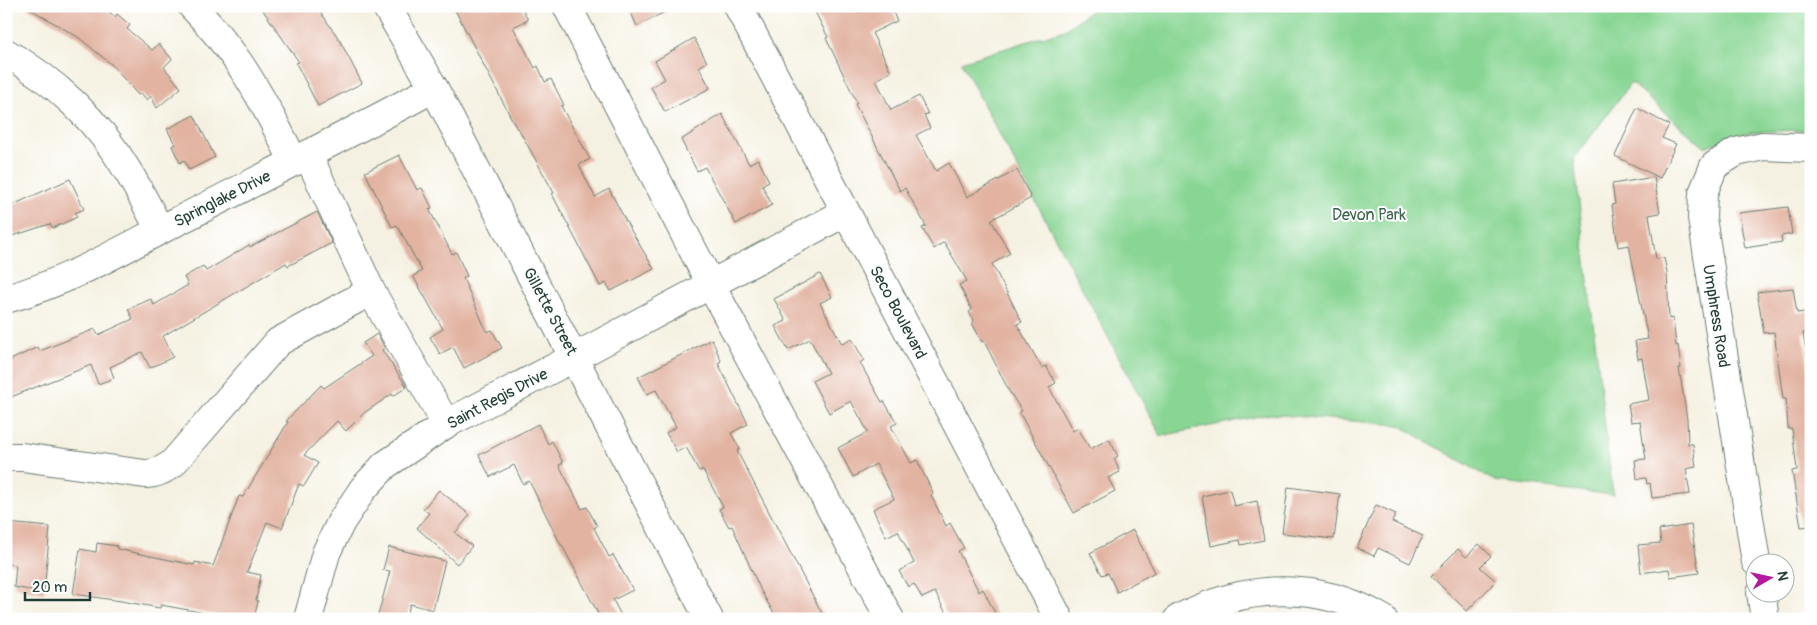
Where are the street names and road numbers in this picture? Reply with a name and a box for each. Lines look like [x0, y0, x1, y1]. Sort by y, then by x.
street label: Springlake Drive [171, 166, 274, 232]
street label: Seco Boulevard [865, 262, 931, 362]
street label: Umphress Road [1698, 263, 1734, 369]
street label: Gillette Street [519, 264, 582, 359]
street label: Saint Regis Drive [444, 364, 551, 434]

